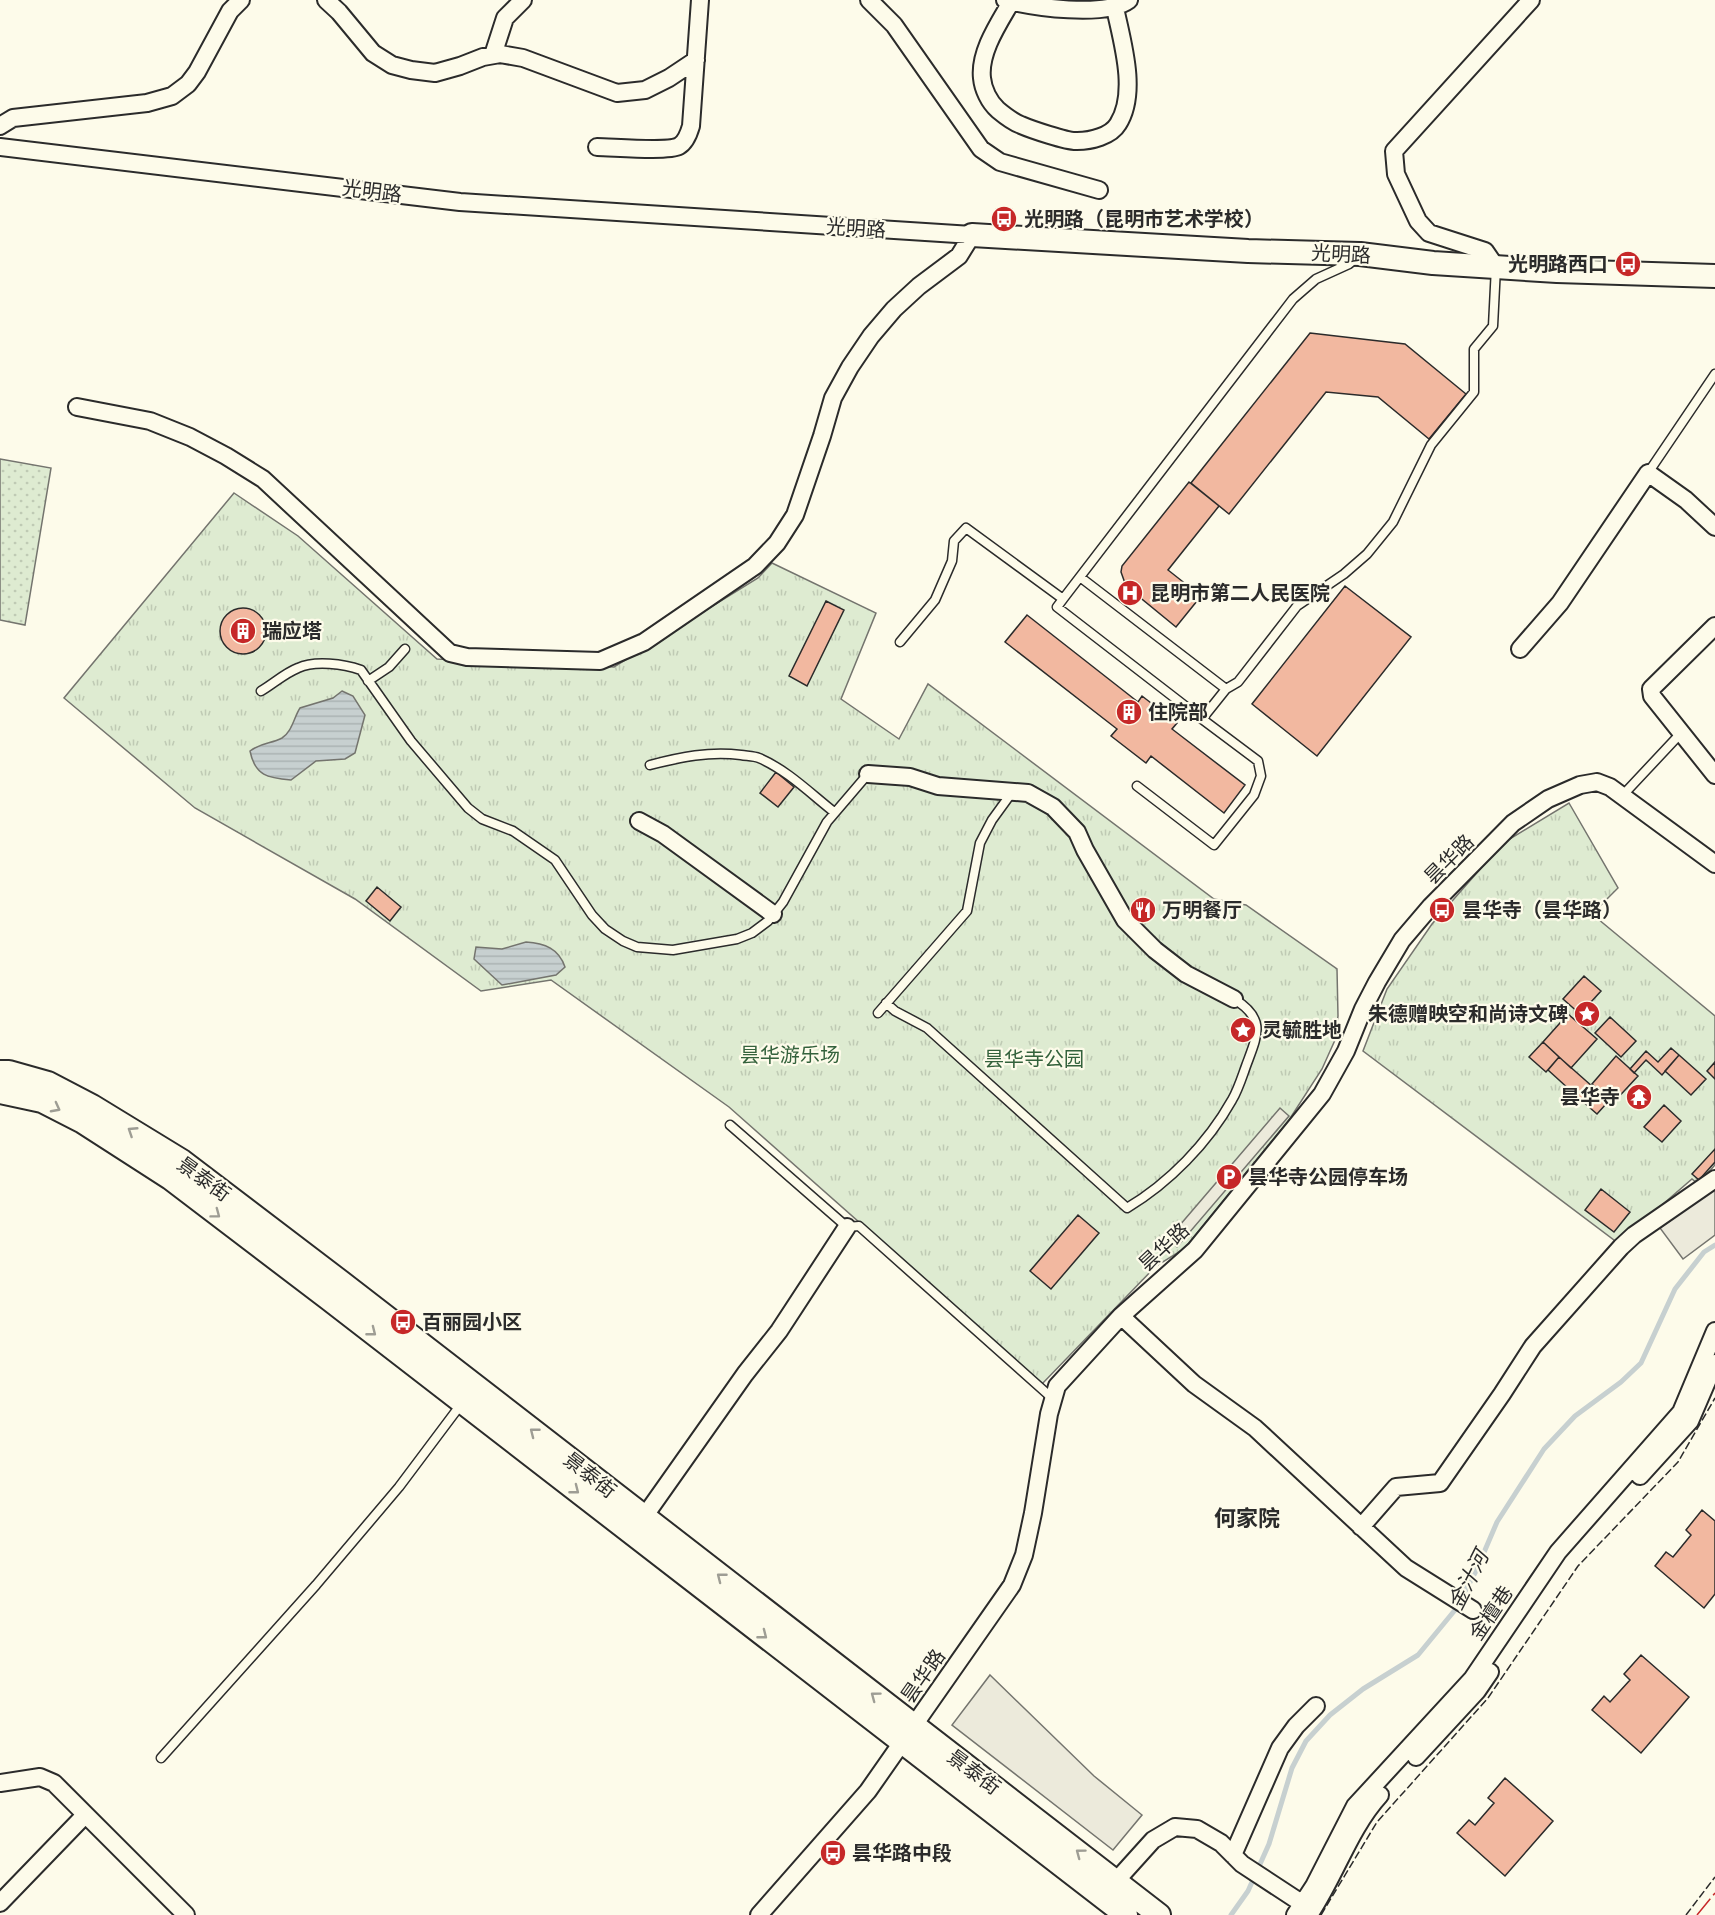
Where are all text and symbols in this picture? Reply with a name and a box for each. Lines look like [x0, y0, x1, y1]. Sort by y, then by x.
street label: 光明路 [341, 176, 403, 206]
bus stop icon: 光明路（昆明市艺术学校） [989, 204, 1019, 234]
place label: 光明路（昆明市艺术学校） [1024, 208, 1264, 230]
street label: 光明路 [825, 215, 887, 241]
street label: 光明路 [1310, 241, 1372, 267]
bus stop icon: 光明路西口 [1613, 249, 1643, 279]
place label: 光明路西口 [1508, 253, 1608, 275]
hospital icon: 昆明市第二人民医院 [1115, 578, 1145, 608]
place label: 昆明市第二人民医院 [1150, 582, 1330, 604]
building icon: 瑞应塔 [228, 616, 258, 646]
place label: 瑞应塔 [262, 620, 322, 642]
building icon: 住院部 [1114, 697, 1144, 727]
place label: 住院部 [1148, 701, 1208, 723]
street label: 昙华路 [1420, 830, 1478, 888]
restaurant icon: 万明餐厅 [1128, 895, 1158, 925]
bus stop icon: 昙华寺（昙华路） [1427, 895, 1457, 925]
place label: 万明餐厅 [1162, 899, 1242, 921]
place label: 昙华寺（昙华路） [1462, 899, 1622, 921]
place icon: 朱德赠映空和尚诗文碑 [1572, 999, 1602, 1029]
place label: 朱德赠映空和尚诗文碑 [1368, 1003, 1568, 1025]
place icon: 灵毓胜地 [1228, 1015, 1258, 1045]
place label: 灵毓胜地 [1262, 1019, 1342, 1041]
park label: 昙华游乐场 [740, 1044, 840, 1066]
park label: 昙华寺公园 [984, 1048, 1084, 1070]
temple icon: 昙华寺 [1624, 1082, 1654, 1112]
place label: 昙华寺 [1560, 1086, 1620, 1108]
one-way arrow [49, 1101, 60, 1112]
one-way arrow [128, 1127, 139, 1138]
street label: 景泰街 [173, 1152, 235, 1206]
parking icon: 昙华寺公园停车场 [1214, 1162, 1244, 1192]
place label: 昙华寺公园停车场 [1248, 1166, 1408, 1188]
one-way arrow [210, 1206, 221, 1217]
street label: 昙华路 [1135, 1218, 1193, 1276]
bus stop icon: 百丽园小区 [388, 1307, 418, 1337]
place label: 百丽园小区 [422, 1311, 522, 1333]
one-way arrow [365, 1324, 376, 1335]
one-way arrow [530, 1428, 541, 1439]
street label: 景泰街 [560, 1448, 620, 1502]
one-way arrow [569, 1483, 580, 1494]
district label: 何家院 [1214, 1506, 1280, 1531]
water label: 金汁河 [1443, 1543, 1494, 1613]
one-way arrow [717, 1574, 728, 1585]
street label: 金檀巷 [1465, 1582, 1517, 1644]
one-way arrow [756, 1628, 767, 1639]
street label: 昙华路 [897, 1645, 949, 1707]
one-way arrow [871, 1693, 882, 1704]
street label: 景泰街 [943, 1745, 1005, 1799]
bus stop icon: 昙华路中段 [818, 1838, 848, 1868]
place label: 昙华路中段 [852, 1842, 952, 1864]
one-way arrow [1076, 1850, 1087, 1861]

